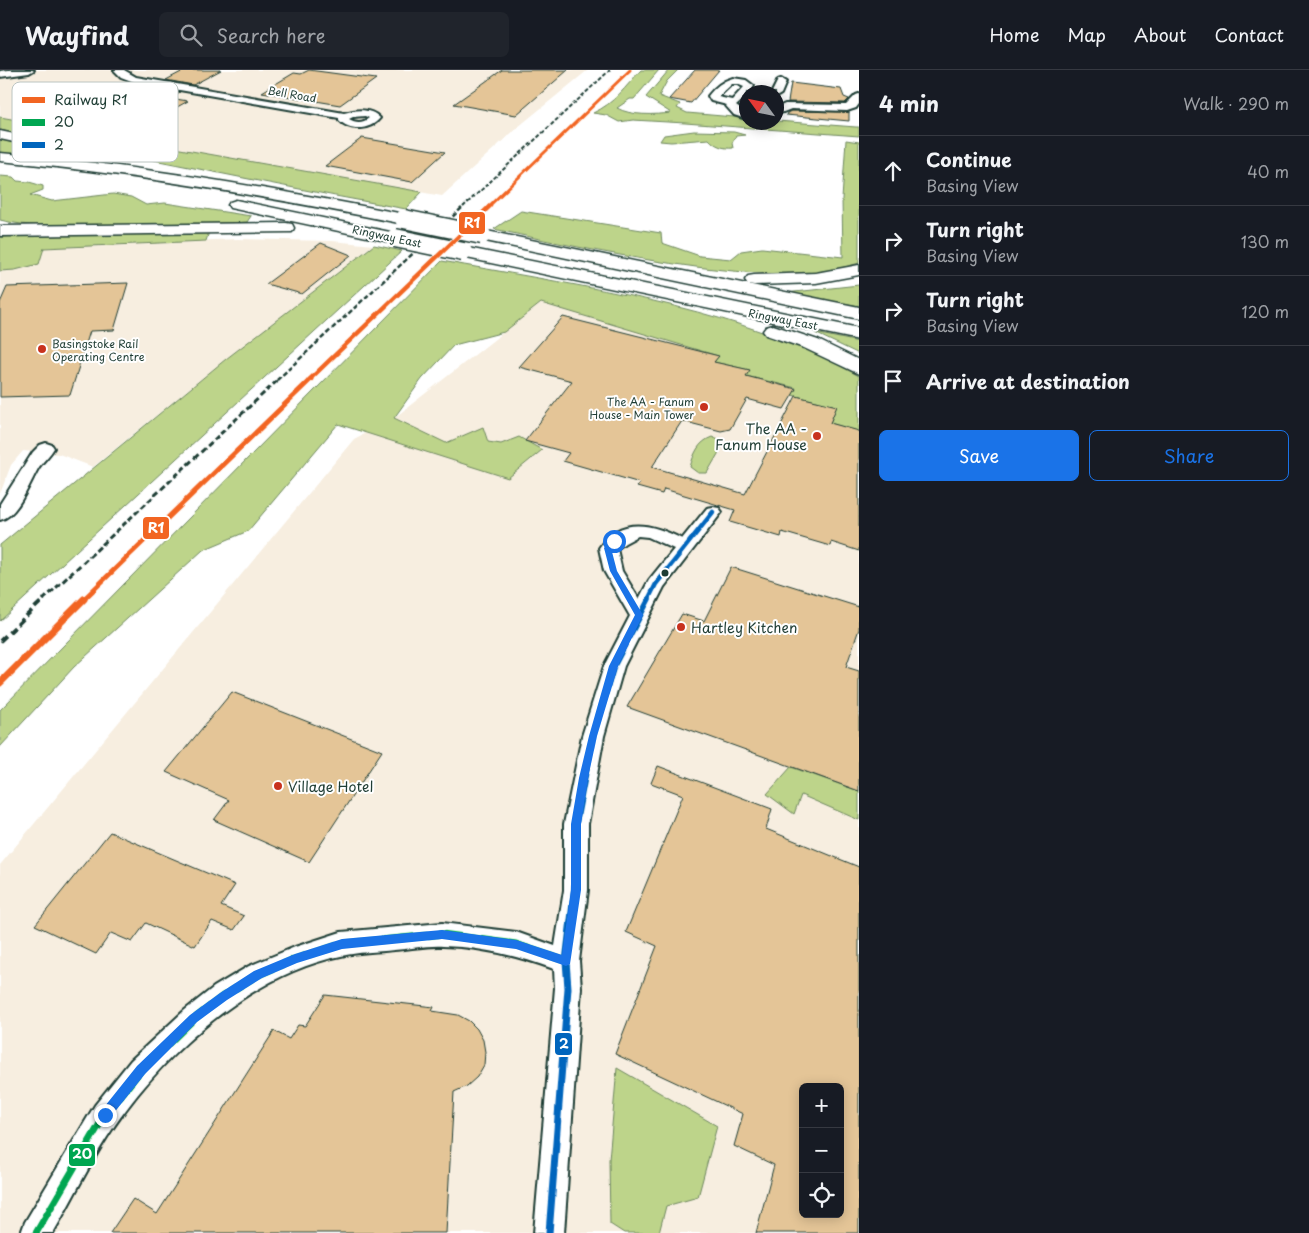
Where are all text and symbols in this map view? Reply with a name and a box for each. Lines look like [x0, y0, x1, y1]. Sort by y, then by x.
search box [159, 12, 509, 57]
text: Wayfind [25, 17, 129, 53]
icon: search [177, 21, 205, 49]
text: Search here [217, 21, 325, 49]
text: Home [989, 21, 1039, 48]
text: Map [1067, 21, 1106, 48]
text: About [1134, 21, 1186, 48]
text: Contact [1214, 21, 1284, 48]
street label: Bell Road [266, 81, 318, 107]
legend [12, 82, 178, 162]
north arrow [739, 85, 784, 130]
text: 4 min [879, 87, 939, 119]
text: Railway R1 [54, 89, 127, 110]
text: Walk · 290 m [1183, 91, 1289, 115]
text: 20 [54, 111, 74, 132]
text: 2 [54, 134, 64, 155]
text: Continue [926, 145, 1012, 173]
icon: ahead [879, 157, 907, 185]
text: 40 m [1247, 159, 1289, 183]
text: Basing View [926, 173, 1018, 197]
line badge: R1 [458, 211, 486, 235]
text: R1 [464, 212, 481, 233]
text: Turn right [926, 215, 1024, 243]
street label: Ringway East [351, 220, 424, 252]
icon: right [879, 227, 907, 255]
text: 130 m [1241, 229, 1289, 253]
text: Basing View [926, 243, 1018, 267]
text: Turn right [926, 285, 1024, 313]
icon: right [879, 297, 907, 325]
text: 120 m [1242, 299, 1289, 323]
street label: Ringway East [747, 304, 820, 334]
text: Basing View [926, 313, 1018, 337]
place label: Basingstoke Rail Operating Centre [52, 335, 145, 365]
marker: Basingstoke Rail Operating Centre [36, 343, 48, 355]
icon: arrive [879, 367, 907, 395]
text: Arrive at destination [926, 367, 1130, 395]
place label: The AA - Fanum House - Main Tower [590, 393, 694, 423]
marker: The AA - Fanum House - Main Tower [698, 401, 710, 413]
place label: The AA - Fanum House [715, 418, 807, 455]
marker: The AA - Fanum House [811, 430, 823, 442]
button: Save [879, 430, 1079, 481]
button: Share [1089, 430, 1289, 481]
line badge: R1 [142, 516, 170, 540]
text: R1 [148, 517, 165, 538]
route start [603, 530, 626, 553]
unlabelled marker [660, 568, 670, 578]
place label: Hartley Kitchen [691, 617, 797, 638]
marker: Hartley Kitchen [675, 621, 687, 633]
place label: Village Hotel [288, 776, 373, 797]
marker: Village Hotel [272, 780, 284, 792]
line badge: 2 [554, 1032, 573, 1056]
text: 2 [559, 1033, 569, 1054]
map controls [799, 1083, 844, 1218]
button: + [799, 1083, 844, 1128]
route end [94, 1104, 117, 1127]
button: − [799, 1128, 844, 1173]
line badge: 20 [68, 1143, 96, 1167]
text: 20 [72, 1143, 92, 1164]
button: locate [799, 1173, 844, 1218]

